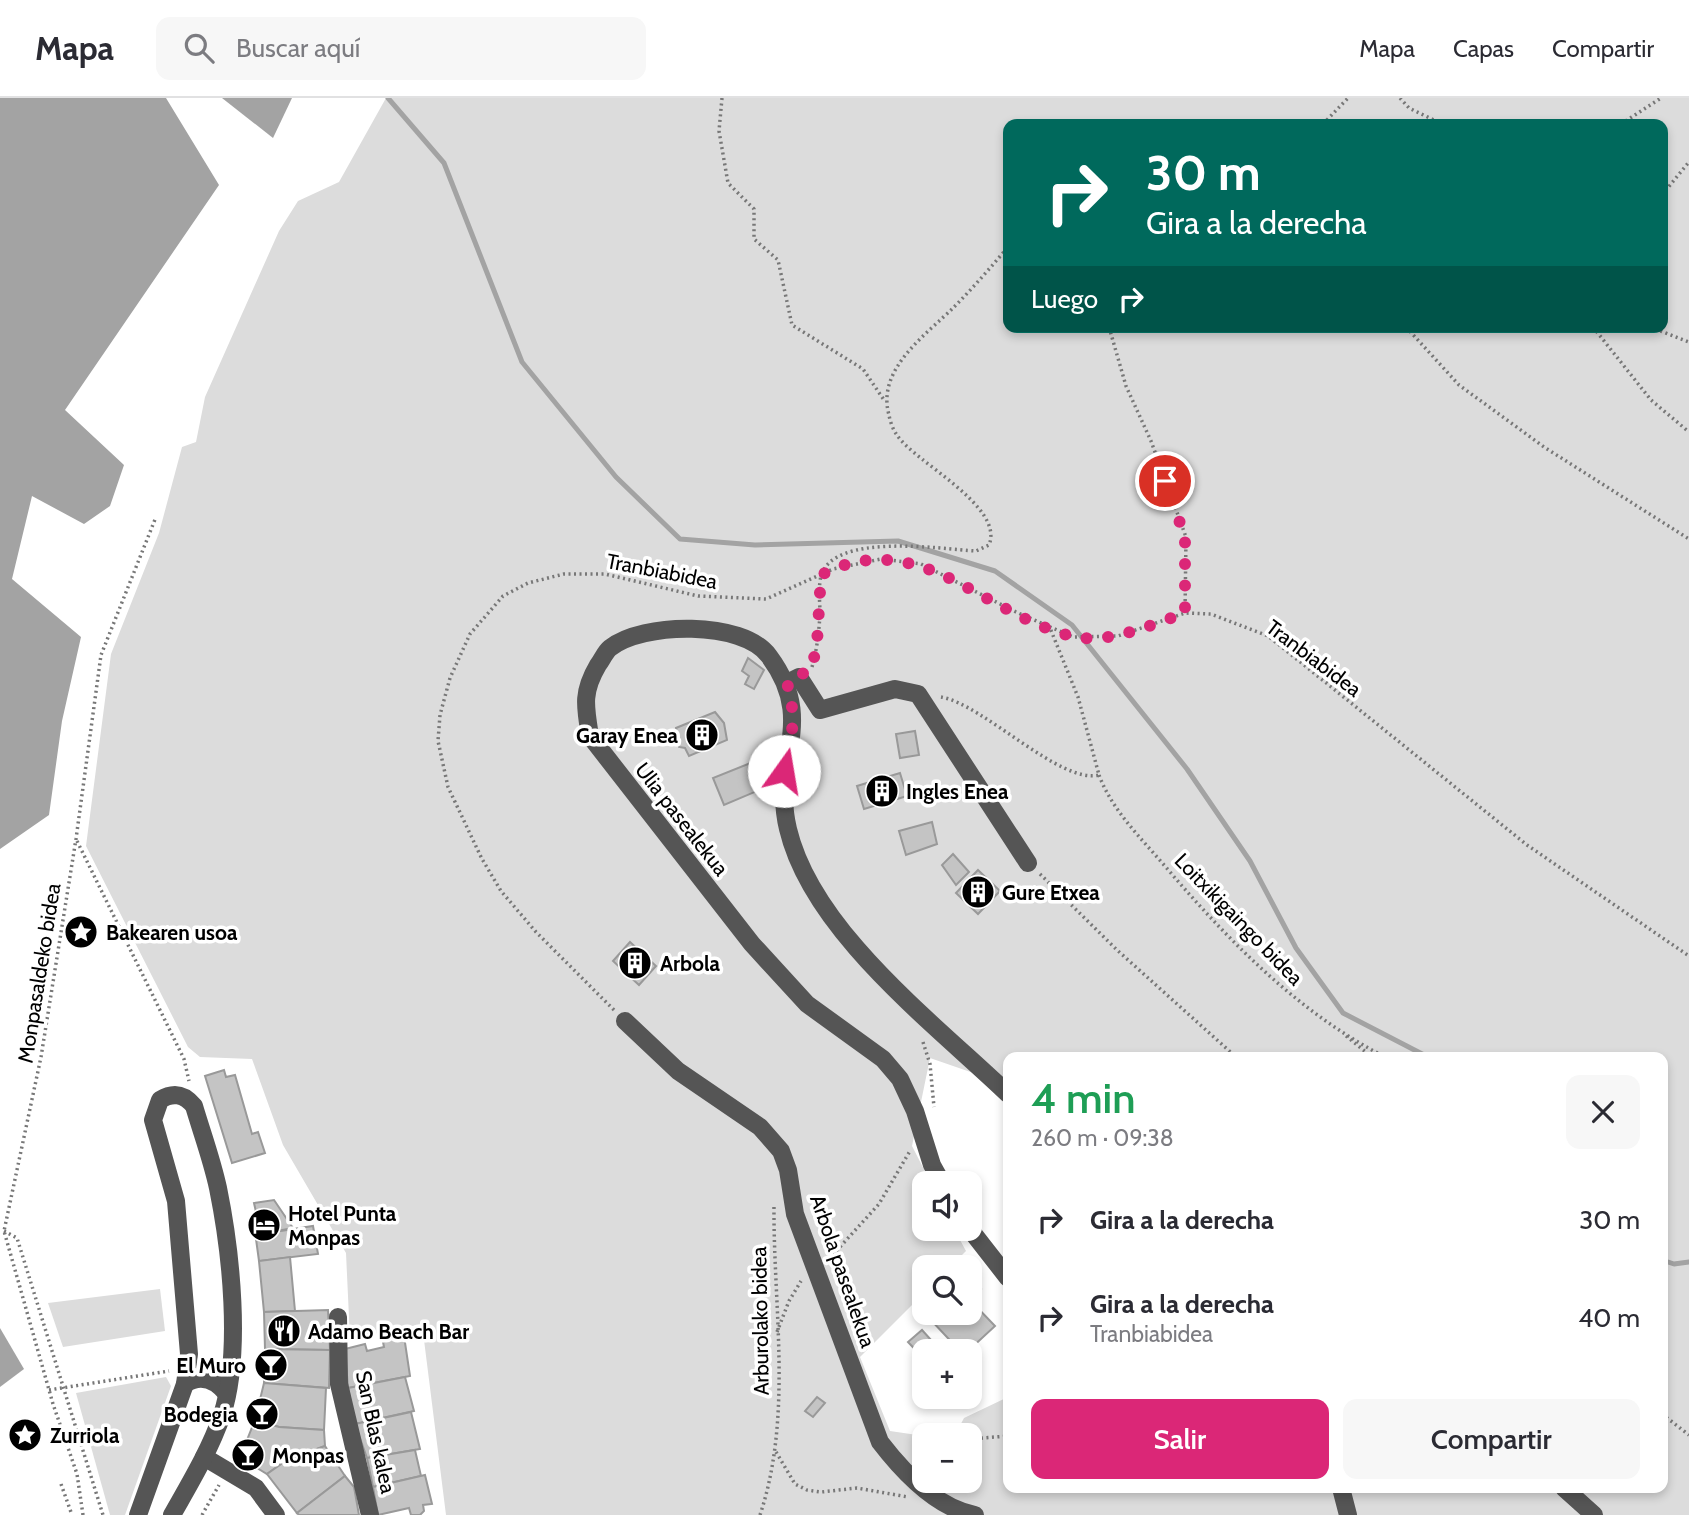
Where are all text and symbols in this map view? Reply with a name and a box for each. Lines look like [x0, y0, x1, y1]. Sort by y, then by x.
search box [156, 17, 646, 80]
text: Mapa [35, 28, 114, 68]
icon: search [180, 29, 218, 67]
text: Buscar aquí [236, 32, 360, 64]
text: Mapa [1359, 34, 1415, 63]
text: Capas [1453, 34, 1514, 63]
text: Compartir [1552, 34, 1654, 63]
text: 30 m [1146, 143, 1261, 202]
icon: right [1031, 147, 1122, 238]
text: Gira a la derecha [1146, 203, 1367, 242]
icon: right [1112, 280, 1150, 318]
text: Luego [1031, 283, 1098, 315]
pin [1135, 451, 1195, 511]
icon: arrive [1146, 462, 1184, 500]
street label: Tranbiabidea [604, 548, 720, 594]
street label: Tranbiabidea [1262, 614, 1366, 702]
building icon: Garay Enea [683, 716, 721, 754]
place label: Garay Enea [576, 723, 679, 748]
position arrow [747, 734, 821, 808]
street label: Ulia pasealekua [630, 757, 734, 881]
building icon: Ingles Enea [863, 772, 901, 810]
place label: Ingles Enea [906, 779, 1009, 804]
street label: Loitxikigaingo bidea [1170, 848, 1308, 990]
building icon: Gure Etxea [959, 873, 997, 911]
place label: Gure Etxea [1002, 880, 1100, 905]
street label: Monpasaldeko bidea [12, 881, 66, 1065]
place icon: Bakearen usoa [62, 913, 100, 951]
place label: Bakearen usoa [106, 920, 238, 945]
building icon: Arbola [616, 944, 654, 982]
place label: Arbola [660, 951, 721, 976]
text: 4 min [1031, 1072, 1135, 1124]
button: close [1566, 1075, 1640, 1149]
text: 260 m · 09:38 [1031, 1124, 1174, 1152]
map controls [912, 1171, 982, 1493]
button: sound [912, 1171, 982, 1241]
street label: Arbola pasealekua [805, 1191, 881, 1351]
place label: Hotel Punta Monpas [288, 1201, 397, 1250]
icon: right [1031, 1201, 1069, 1239]
text: Gira a la derecha [1090, 1204, 1274, 1236]
text: 30 m [1579, 1204, 1640, 1236]
hotel icon: Hotel Punta Monpas [245, 1206, 283, 1244]
street label: Arburolako bidea [746, 1246, 774, 1396]
button: search [912, 1255, 982, 1325]
text: Gira a la derecha [1090, 1288, 1274, 1320]
icon: right [1031, 1299, 1069, 1337]
text: 40 m [1578, 1302, 1640, 1334]
restaurant icon: Adamo Beach Bar [265, 1312, 303, 1350]
place label: Adamo Beach Bar [308, 1319, 469, 1344]
text: Tranbiabidea [1090, 1320, 1213, 1348]
button: + [912, 1339, 982, 1409]
bar icon: El Muro [252, 1346, 290, 1384]
place label: El Muro [176, 1353, 246, 1378]
street label: San Blas kalea [351, 1368, 401, 1496]
bar icon: Bodegia [243, 1395, 281, 1433]
button: Salir [1031, 1399, 1329, 1479]
button: Compartir [1343, 1399, 1640, 1479]
place label: Bodegia [164, 1402, 239, 1427]
place icon: Zurriola [6, 1416, 44, 1454]
place label: Zurriola [50, 1423, 120, 1448]
button: − [912, 1423, 982, 1493]
bar icon: Monpas [229, 1436, 267, 1474]
place label: Monpas [272, 1443, 344, 1468]

